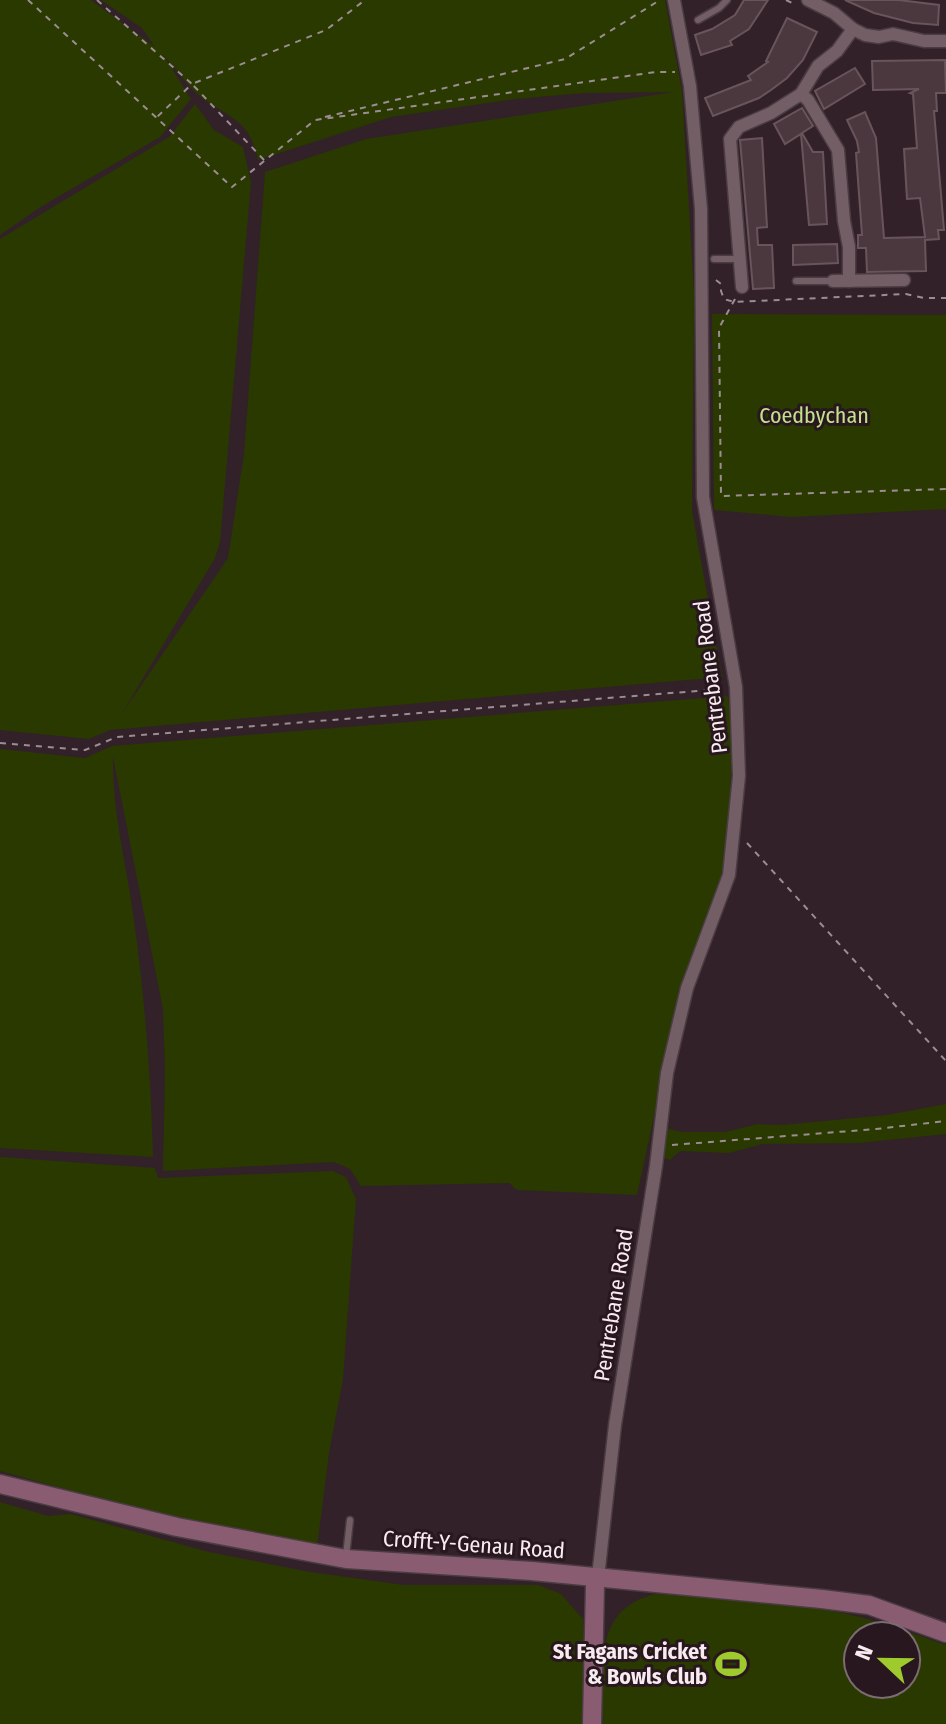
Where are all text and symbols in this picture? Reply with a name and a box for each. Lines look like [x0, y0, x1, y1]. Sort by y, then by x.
park label: Coedbychan [759, 402, 869, 429]
street label: Pentrebane Road [688, 599, 733, 755]
street label: Pentrebane Road [588, 1227, 639, 1383]
street label: Crofft-Y-Genau Road [382, 1525, 566, 1564]
north arrow [842, 1620, 922, 1700]
place label: St Fagans Cricket & Bowls Club [553, 1638, 707, 1690]
text: N [849, 1642, 879, 1664]
sports icon: St Fagans Cricket & Bowls Club [714, 1647, 748, 1681]

